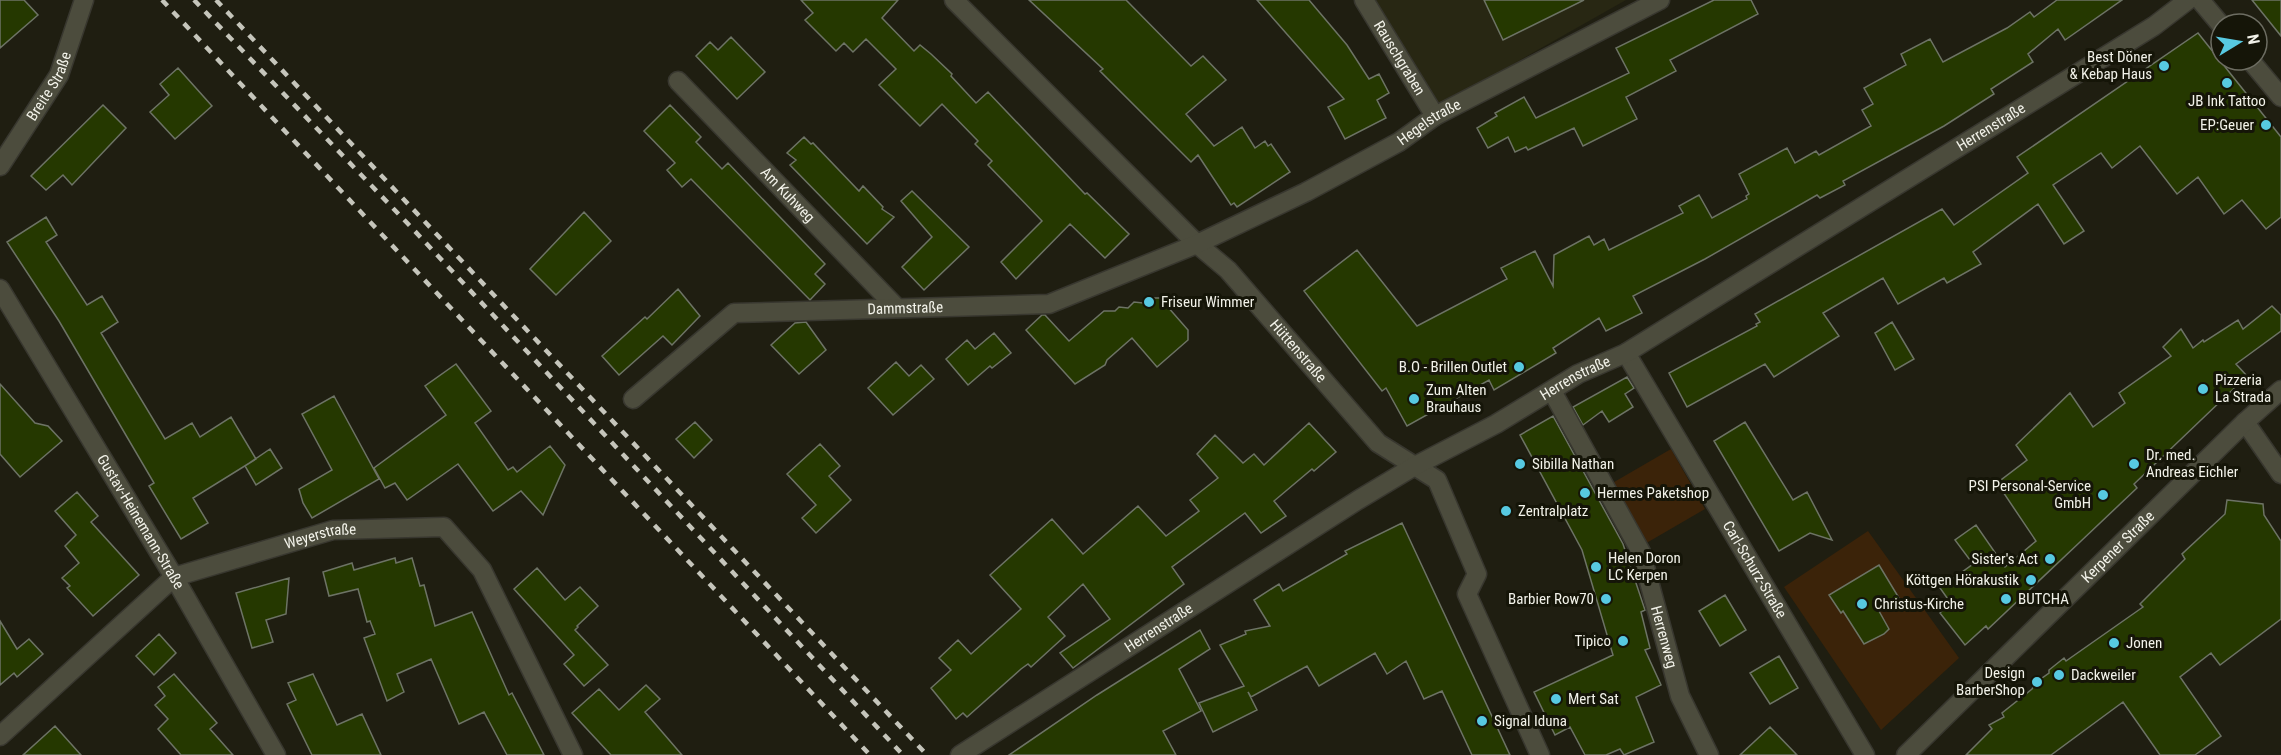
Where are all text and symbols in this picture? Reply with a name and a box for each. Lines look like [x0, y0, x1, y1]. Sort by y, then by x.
north arrow [2209, 12, 2269, 72]
street label: Rauschgraben [1370, 17, 1429, 99]
text: N [2243, 33, 2263, 46]
place label: Best Döner & Kebap Haus [2069, 48, 2152, 83]
street label: Breite Straße [23, 50, 75, 124]
marker: Best Döner & Kebap Haus [2157, 59, 2171, 73]
marker: JB Ink Tattoo [2220, 76, 2234, 90]
place label: JB Ink Tattoo [2188, 92, 2266, 110]
street label: Hegelstraße [1394, 95, 1464, 149]
street label: Herrenstraße [1953, 99, 2029, 155]
place label: EP:Geuer [2200, 116, 2254, 134]
marker: EP:Geuer [2259, 118, 2273, 132]
street label: Am Kuhweg [757, 163, 819, 226]
place label: Friseur Wimmer [1161, 293, 1255, 311]
marker: Friseur Wimmer [1142, 295, 1156, 309]
street label: Dammstraße [867, 298, 944, 318]
street label: Hüttenstraße [1266, 316, 1330, 386]
street label: Herrenstraße [1537, 352, 1613, 404]
place label: B.O - Brillen Outlet [1399, 358, 1507, 376]
marker: B.O - Brillen Outlet [1512, 360, 1526, 374]
place label: Pizzeria La Strada [2215, 371, 2271, 406]
place label: Zum Alten Brauhaus [1426, 381, 1487, 416]
marker: Pizzeria La Strada [2196, 382, 2210, 396]
marker: Zum Alten Brauhaus [1407, 392, 1421, 406]
place label: Dr. med. Andreas Eichler [2146, 446, 2239, 481]
street label: Gustav-Heinemann-Straße [93, 451, 188, 592]
place label: Sibilla Nathan [1532, 455, 1614, 473]
marker: Sibilla Nathan [1513, 457, 1527, 471]
marker: Dr. med. Andreas Eichler [2127, 457, 2141, 471]
place label: PSI Personal-Service GmbH [1969, 477, 2091, 512]
place label: Hermes Paketshop [1597, 484, 1709, 502]
marker: Hermes Paketshop [1578, 486, 1592, 500]
marker: PSI Personal-Service GmbH [2096, 488, 2110, 502]
place label: Zentralplatz [1518, 502, 1588, 520]
marker: Zentralplatz [1499, 504, 1513, 518]
street label: Kerpener Straße [2078, 507, 2158, 587]
street label: Carl-Schurz-Straße [1719, 518, 1791, 622]
street label: Weyerstraße [282, 520, 357, 553]
place label: Helen Doron LC Kerpen [1608, 549, 1681, 584]
place label: Sister's Act [1971, 550, 2038, 568]
marker: Sister's Act [2043, 552, 2057, 566]
marker: Helen Doron LC Kerpen [1589, 560, 1603, 574]
place label: Köttgen Hörakustik [1906, 571, 2019, 589]
marker: Köttgen Hörakustik [2024, 573, 2038, 587]
place label: Barbier Row70 [1508, 590, 1594, 608]
place label: BUTCHA [2018, 590, 2069, 608]
marker: Barbier Row70 [1599, 592, 1613, 606]
marker: BUTCHA [1999, 592, 2013, 606]
place label: Christus-Kirche [1874, 595, 1964, 613]
marker: Christus-Kirche [1855, 597, 1869, 611]
street label: Herrenstraße [1121, 599, 1196, 656]
street label: Herrenweg [1647, 604, 1681, 670]
place label: Tipico [1574, 632, 1611, 650]
marker: Tipico [1616, 634, 1630, 648]
place label: Jonen [2126, 634, 2162, 652]
marker: Jonen [2107, 636, 2121, 650]
place label: Design BarberShop [1956, 664, 2025, 699]
place label: Dackweiler [2071, 666, 2136, 684]
marker: Dackweiler [2052, 668, 2066, 682]
marker: Design BarberShop [2030, 675, 2044, 689]
place label: Mert Sat [1568, 690, 1619, 708]
marker: Mert Sat [1549, 692, 1563, 706]
place label: Signal Iduna [1494, 712, 1567, 730]
marker: Signal Iduna [1475, 714, 1489, 728]

